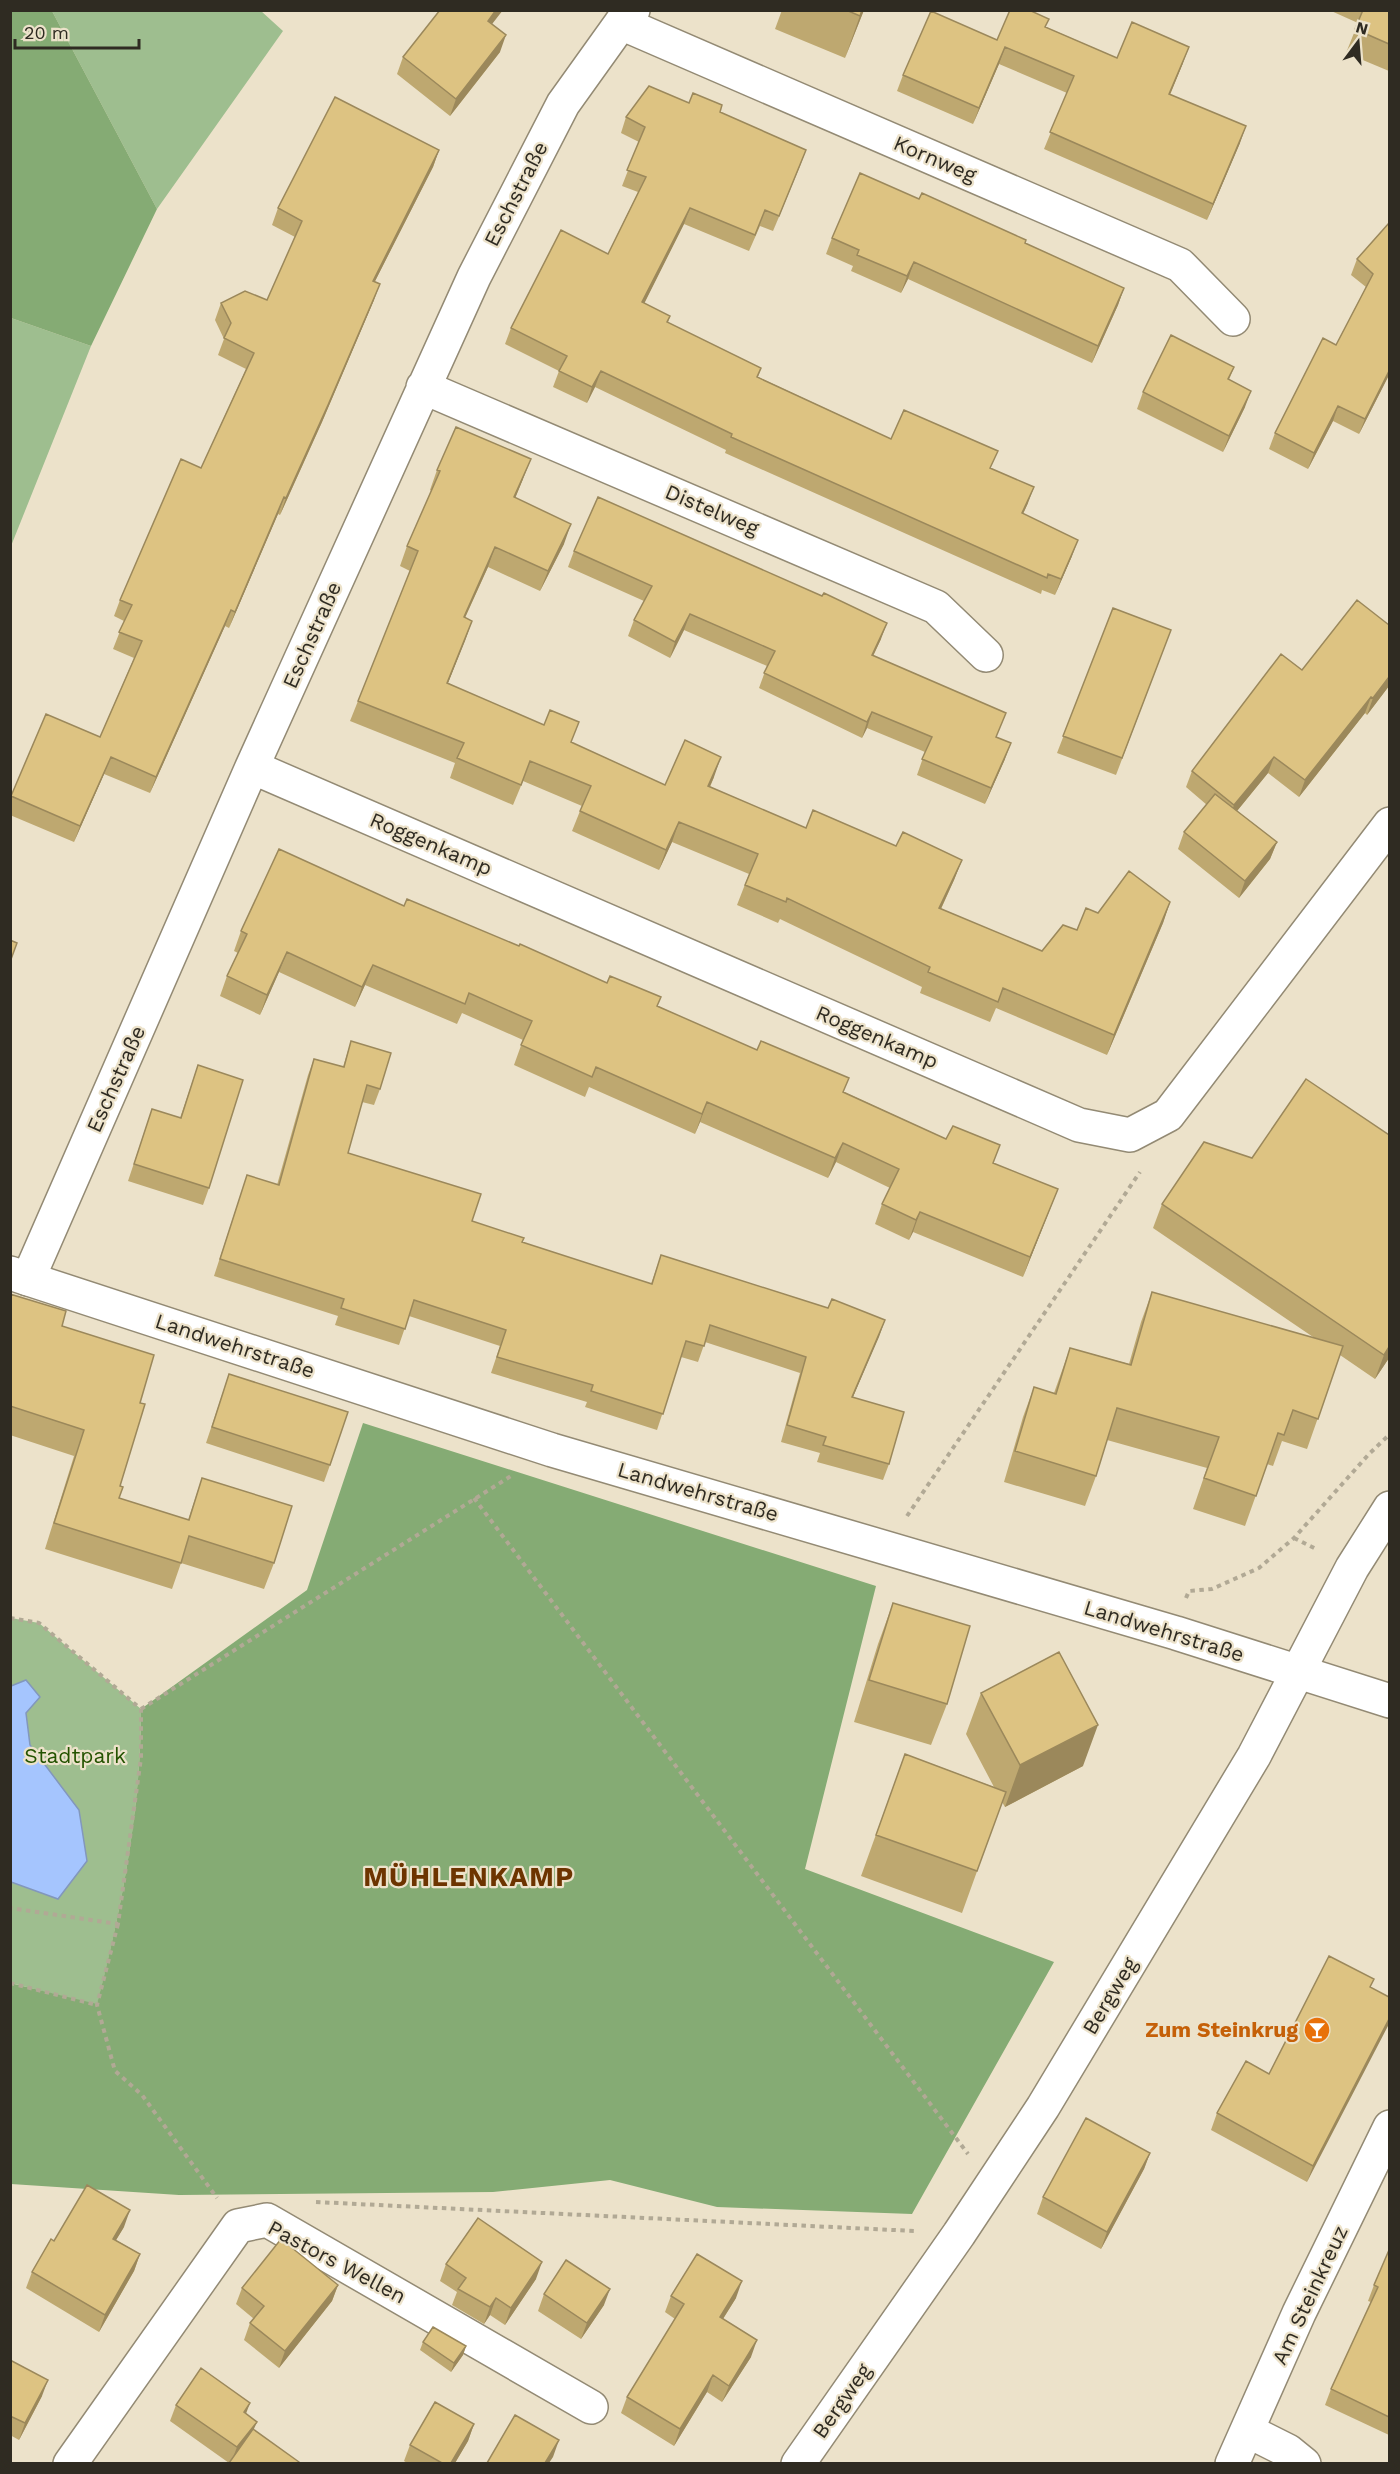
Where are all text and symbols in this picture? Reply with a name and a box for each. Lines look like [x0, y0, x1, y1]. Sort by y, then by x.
scale bar [15, 12, 140, 50]
north arrow [1328, 12, 1388, 72]
text: N [1354, 17, 1370, 39]
text: 20 m [24, 22, 69, 43]
street label: Kornweg [890, 130, 981, 187]
street label: Eschstraße [478, 137, 553, 250]
street label: Distelweg [662, 479, 763, 541]
street label: Eschstraße [277, 577, 346, 692]
street label: Roggenkamp [366, 807, 496, 881]
street label: Roggenkamp [812, 1000, 942, 1074]
street label: Eschstraße [81, 1021, 150, 1136]
street label: Landwehrstraße [152, 1308, 318, 1383]
street label: Landwehrstraße [615, 1457, 781, 1526]
street label: Landwehrstraße [1081, 1594, 1247, 1667]
park label: Stadtpark [24, 1743, 126, 1768]
district label: MÜHLENKAMP [363, 1861, 575, 1893]
street label: Bergweg [1077, 1952, 1143, 2039]
bar icon: Zum Steinkrug [1302, 2015, 1332, 2045]
place label: Zum Steinkrug [1145, 2017, 1298, 2042]
street label: Pastors Wellen [264, 2215, 410, 2308]
street label: Am Steinkreuz [1266, 2221, 1353, 2368]
street label: Bergweg [807, 2358, 877, 2443]

